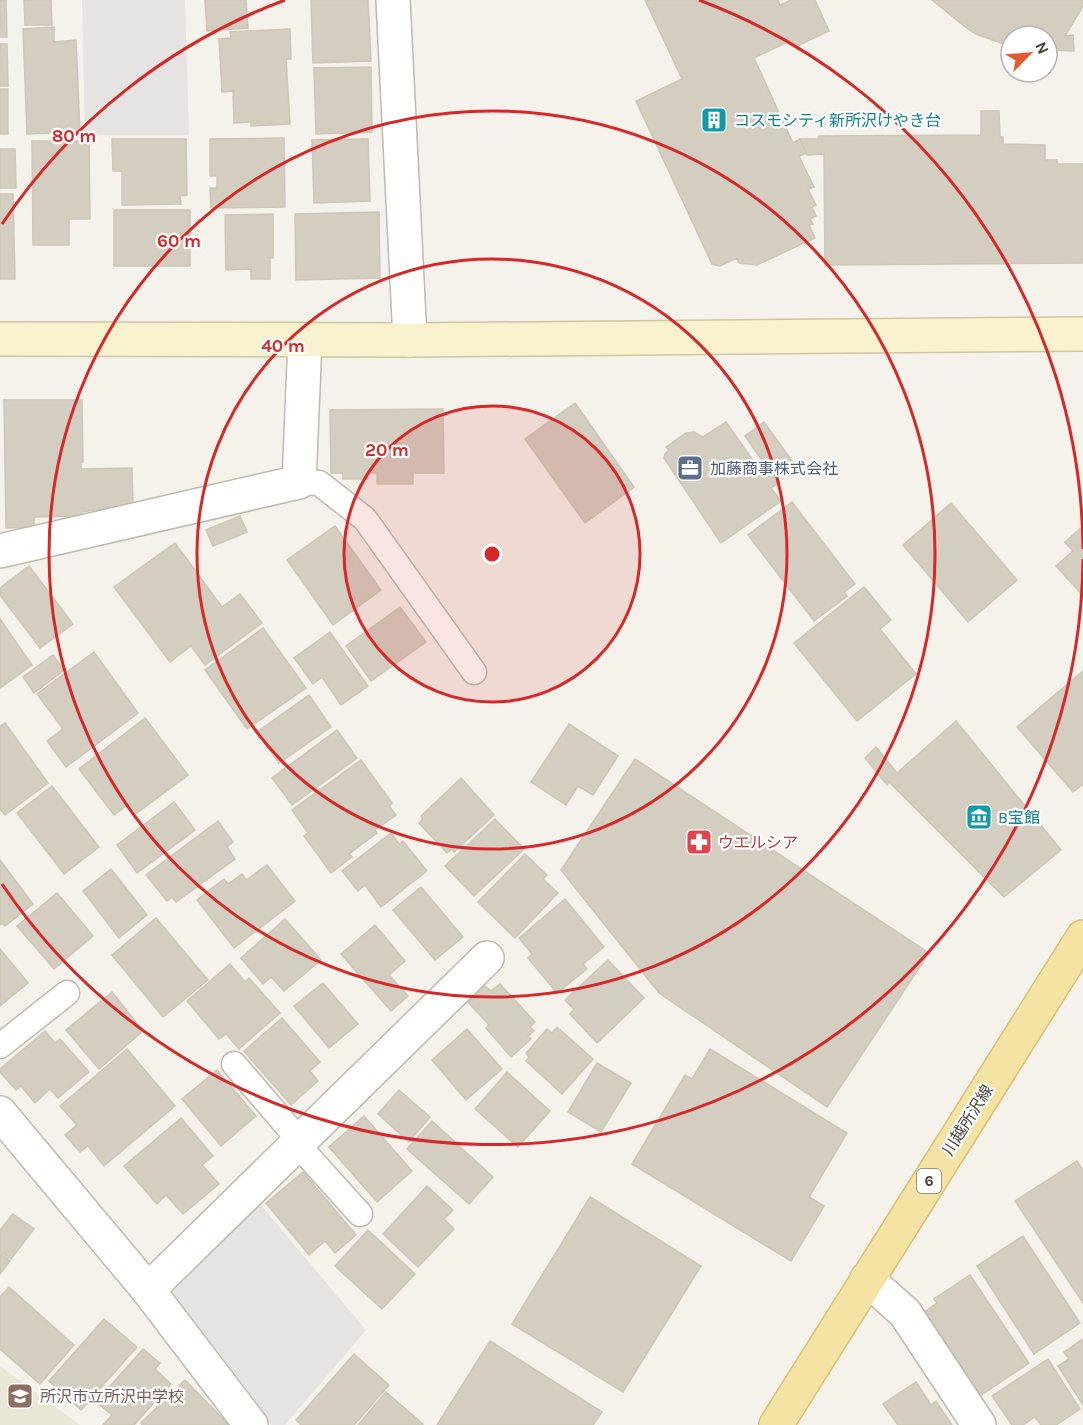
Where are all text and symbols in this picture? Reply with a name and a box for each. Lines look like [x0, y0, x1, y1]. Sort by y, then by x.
north arrow [999, 24, 1059, 84]
text: N [1031, 39, 1053, 57]
building icon: コスモシティ新所沢けやき台 [699, 105, 729, 135]
place label: コスモシティ新所沢けやき台 [734, 111, 941, 130]
text: 80 m [52, 125, 96, 147]
text: 60 m [157, 230, 201, 252]
text: 40 m [261, 335, 305, 357]
text: 20 m [365, 439, 409, 461]
office icon: 加藤商事株式会社 [675, 453, 705, 483]
place label: 加藤商事株式会社 [710, 459, 838, 478]
centre of rings [482, 544, 502, 564]
museum icon: B宝館 [964, 802, 994, 832]
place label: B宝館 [998, 808, 1040, 827]
pharmacy icon: ウエルシア [684, 827, 714, 857]
place label: ウエルシア [718, 833, 798, 852]
street label: 川越所沢線 [938, 1081, 997, 1159]
road number: 6 [917, 1169, 941, 1193]
school or university icon: 所沢市立所沢中学校 [5, 1381, 35, 1411]
place label: 所沢市立所沢中学校 [40, 1387, 184, 1406]

